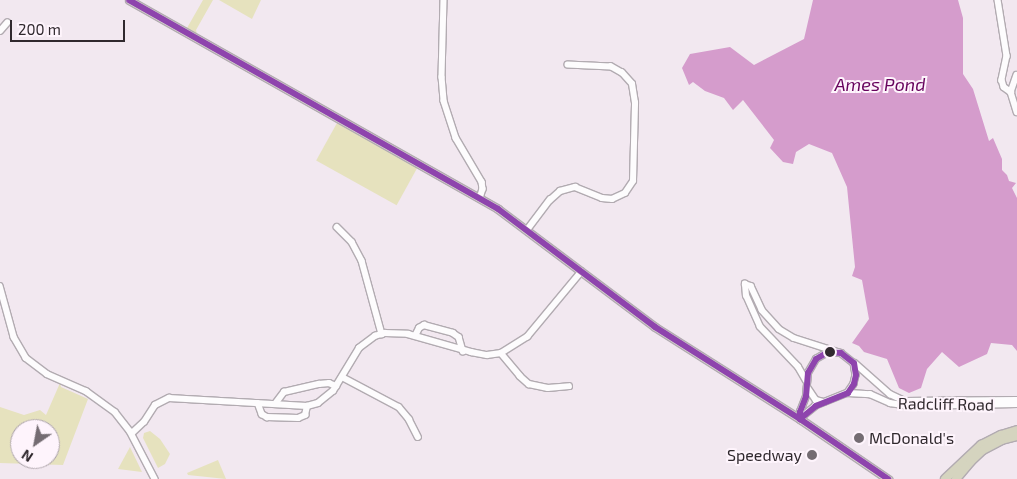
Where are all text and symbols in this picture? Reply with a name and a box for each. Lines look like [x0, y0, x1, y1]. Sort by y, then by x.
scale bar [12, 10, 128, 42]
text: 200 m [18, 20, 61, 38]
water label: Ames Pond [834, 73, 926, 95]
unlabelled marker [825, 347, 835, 357]
street label: Radcliff Road [898, 394, 994, 414]
north arrow [10, 419, 60, 469]
place label: McDonald's [869, 428, 954, 448]
marker: McDonald's [853, 432, 865, 444]
place label: Speedway [727, 445, 802, 465]
text: N [18, 446, 36, 466]
marker: Speedway [806, 449, 818, 461]

